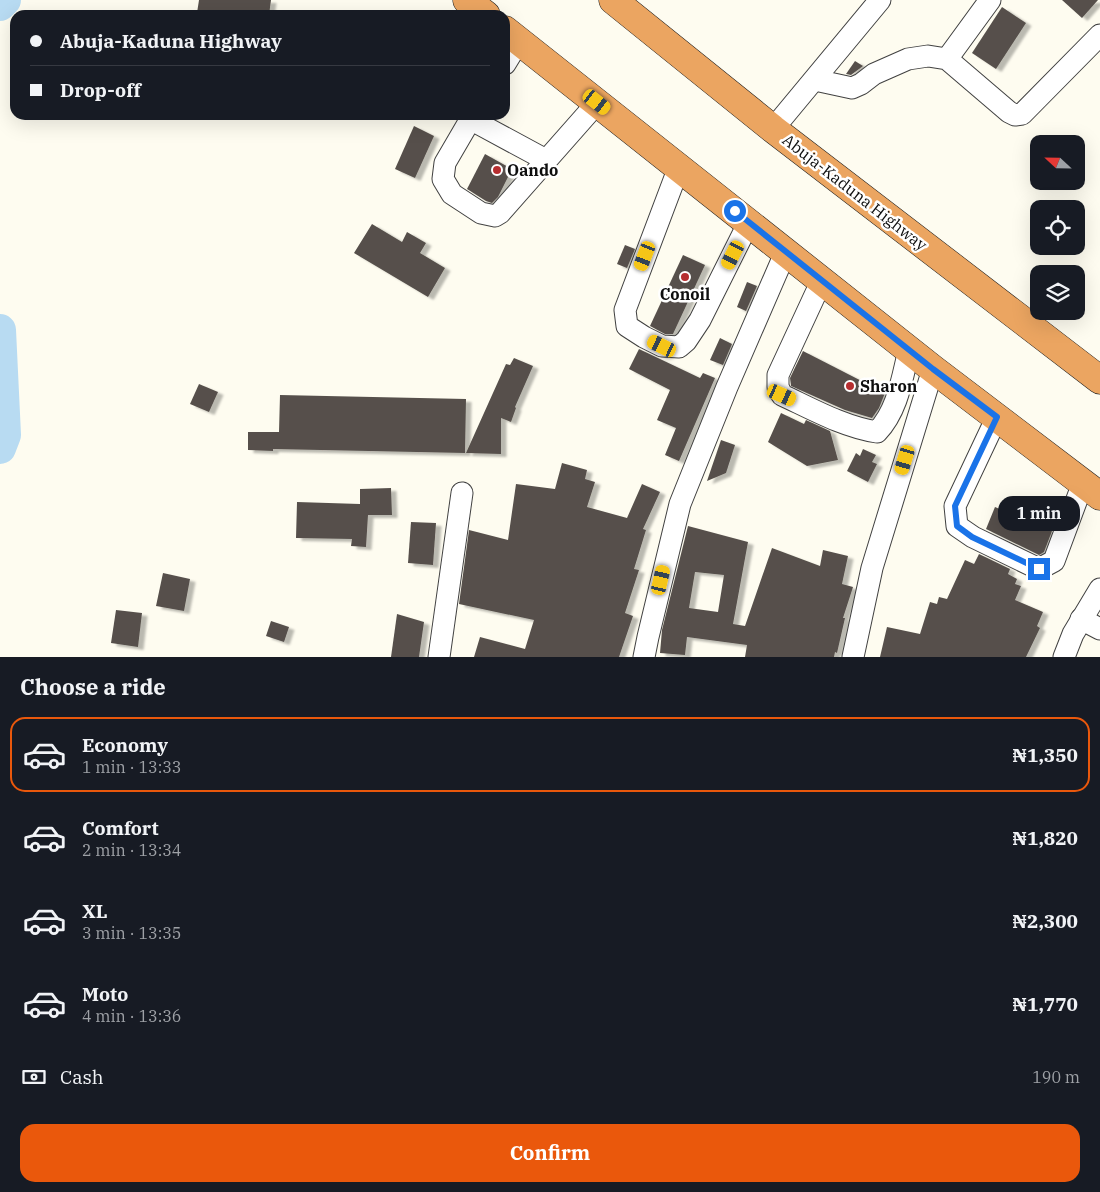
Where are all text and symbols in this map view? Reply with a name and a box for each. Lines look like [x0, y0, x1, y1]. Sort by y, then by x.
text: Abuja-Kaduna Highway [60, 29, 282, 53]
text: Drop-off [60, 78, 141, 102]
car [580, 87, 613, 117]
street label: Abuja-Kaduna Highway [779, 129, 932, 255]
north arrow [1030, 135, 1085, 190]
map controls [1030, 135, 1085, 320]
place label: Oando [507, 160, 558, 180]
marker: Oando [491, 164, 503, 176]
route start [724, 200, 746, 222]
button: locate [1030, 200, 1085, 255]
car [719, 238, 746, 272]
car [632, 239, 657, 273]
button: layers [1030, 265, 1085, 320]
marker: Conoil [679, 271, 691, 283]
place label: Conoil [660, 284, 710, 304]
car [645, 333, 678, 359]
place label: Sharon [860, 376, 918, 396]
marker: Sharon [844, 380, 856, 392]
car [765, 382, 798, 408]
car [893, 443, 916, 477]
callout: 1 min [998, 496, 1080, 532]
text: 1 min [1017, 503, 1061, 523]
route end [1028, 558, 1050, 580]
car [650, 564, 671, 596]
text: Choose a ride [20, 672, 166, 701]
icon: car [22, 732, 67, 777]
text: Economy [82, 733, 168, 757]
text: ₦1,350 [1012, 743, 1078, 767]
text: 1 min · 13:33 [82, 757, 181, 777]
icon: car [22, 815, 67, 860]
text: Comfort [82, 816, 159, 840]
text: ₦1,820 [1012, 826, 1078, 850]
text: 2 min · 13:34 [82, 840, 181, 860]
icon: car [22, 898, 67, 943]
text: XL [82, 899, 108, 923]
text: ₦2,300 [1012, 909, 1078, 933]
text: 3 min · 13:35 [82, 923, 181, 943]
icon: car [22, 981, 67, 1026]
text: Moto [82, 982, 128, 1006]
text: ₦1,770 [1012, 992, 1078, 1016]
text: 4 min · 13:36 [82, 1006, 181, 1026]
icon: cash [20, 1063, 48, 1091]
text: Cash [60, 1065, 104, 1089]
text: 190 m [1032, 1067, 1080, 1087]
button: Confirm [20, 1124, 1080, 1182]

